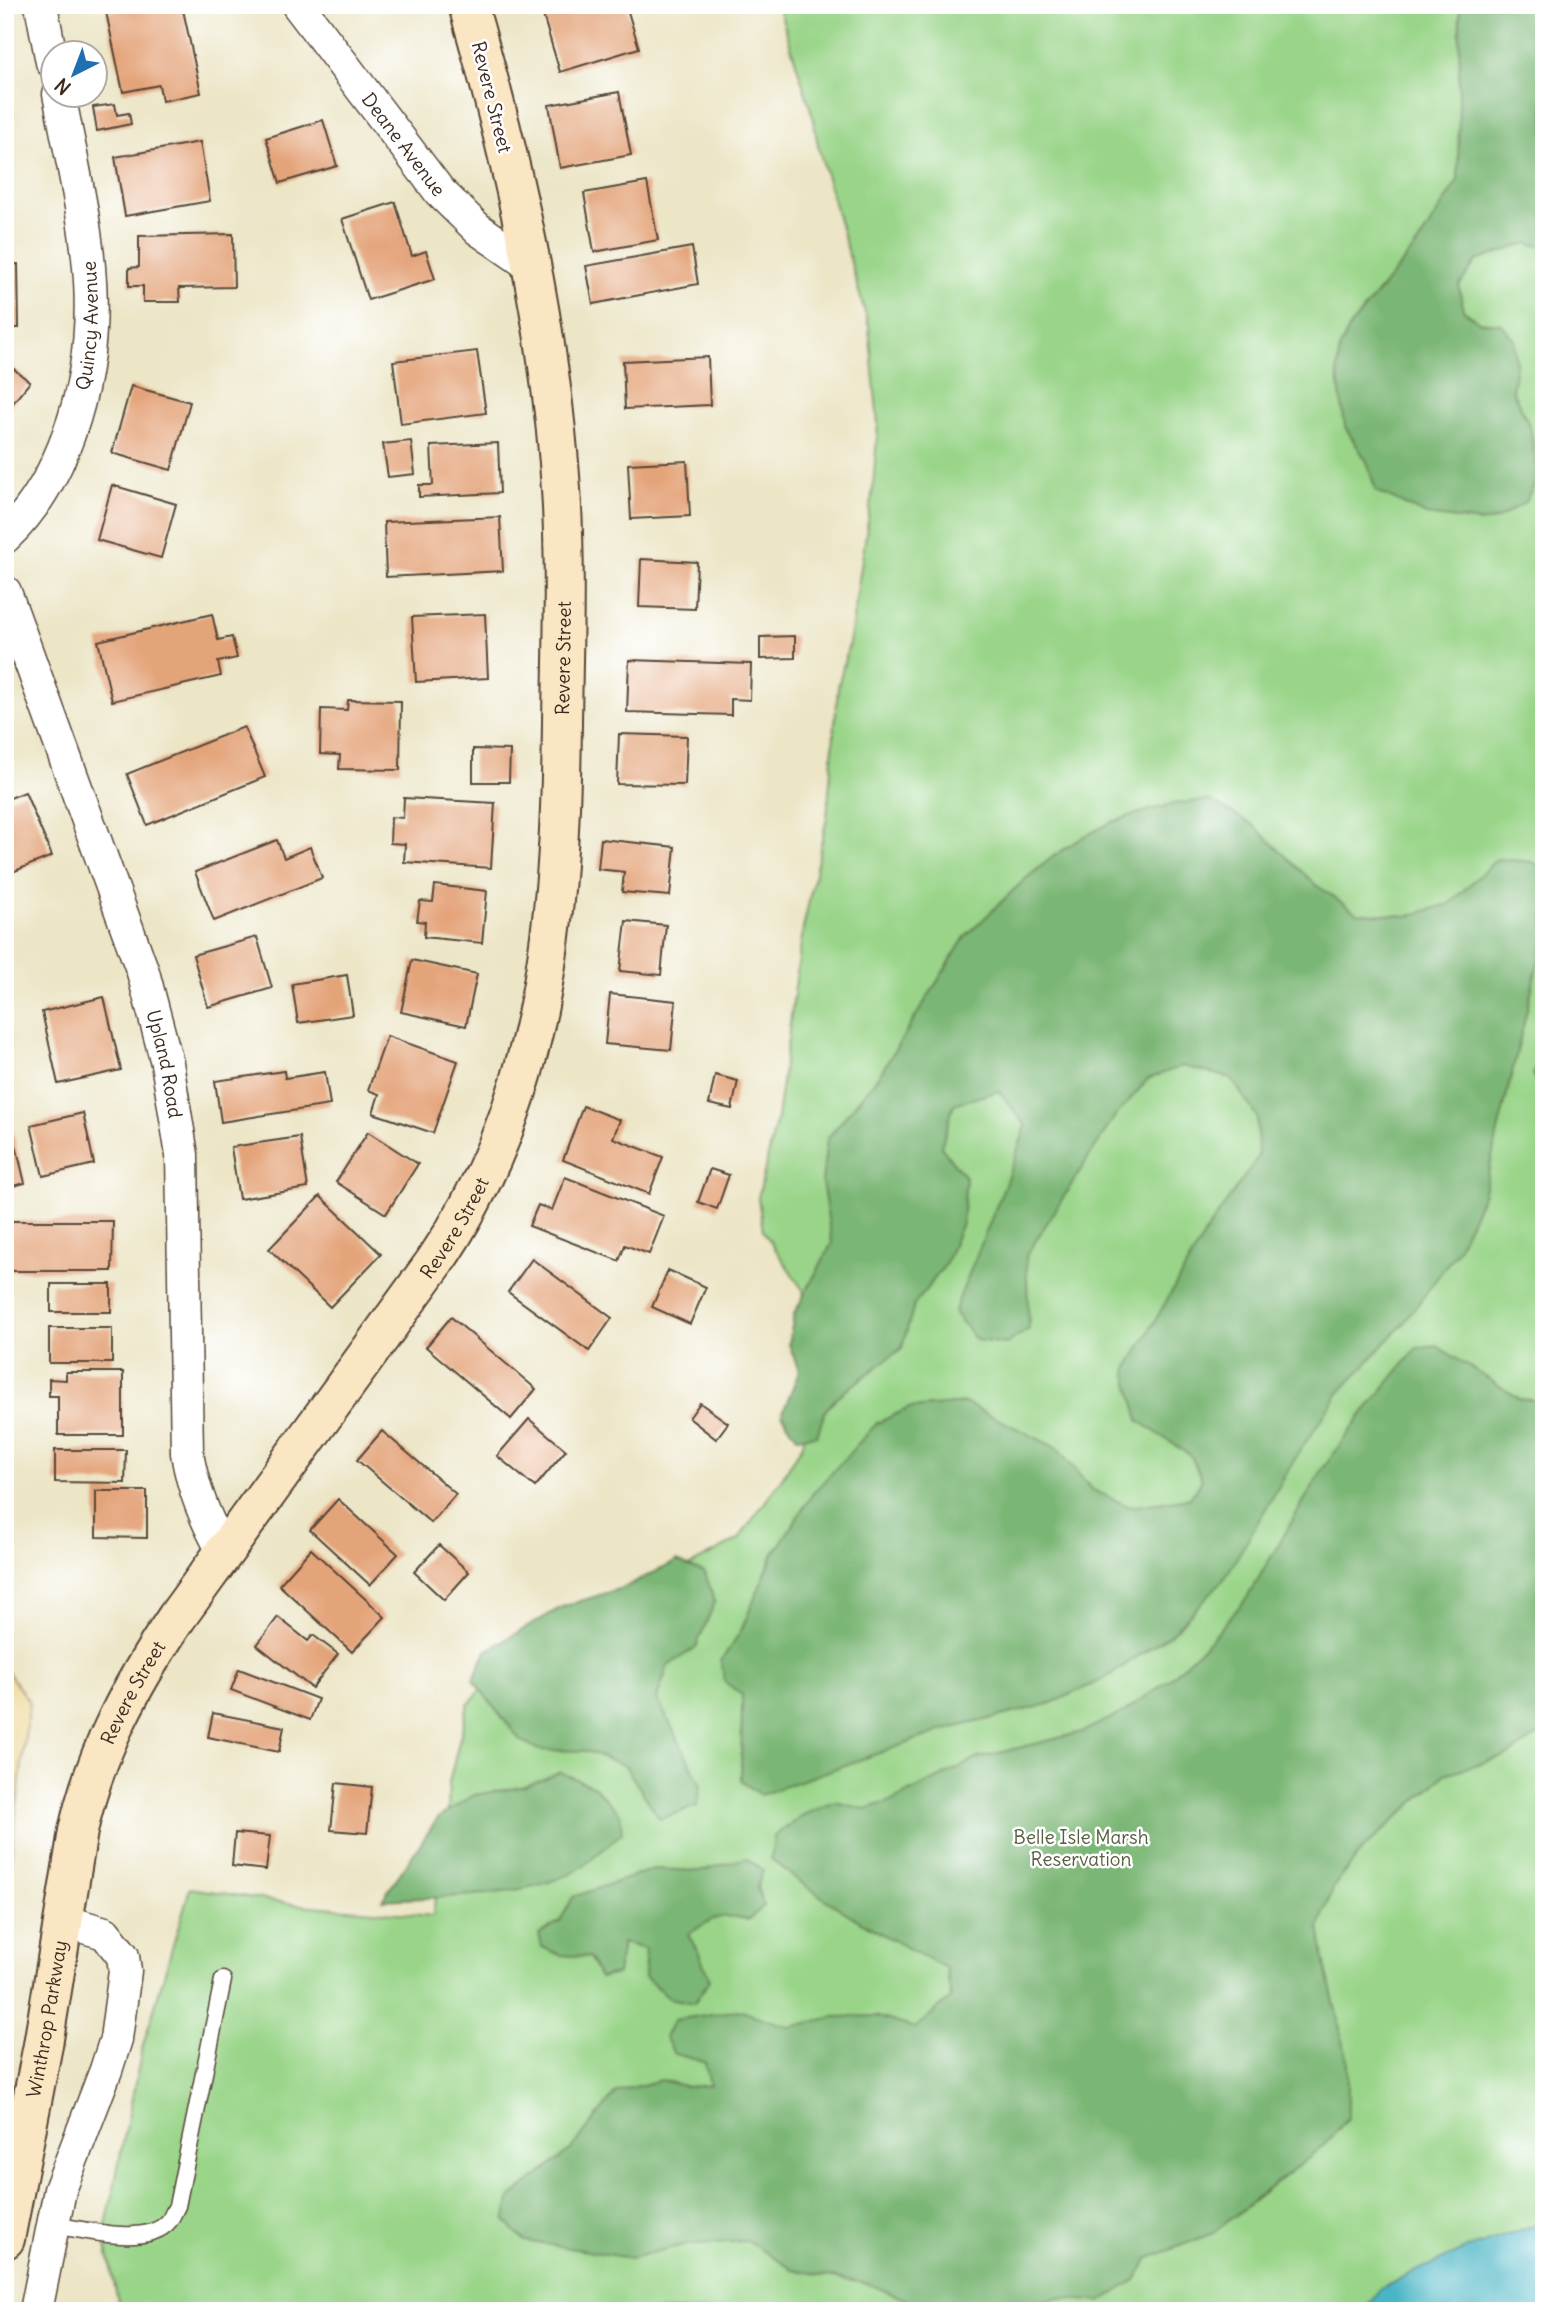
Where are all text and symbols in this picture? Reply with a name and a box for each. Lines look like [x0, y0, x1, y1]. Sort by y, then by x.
north arrow [38, 38, 108, 108]
street label: Revere Street [467, 39, 517, 155]
text: N [50, 73, 76, 100]
street label: Deane Avenue [357, 88, 451, 201]
street label: Quincy Avenue [70, 260, 103, 392]
street label: Revere Street [550, 601, 576, 715]
street label: Upland Road [142, 1007, 188, 1120]
street label: Revere Street [415, 1173, 494, 1283]
street label: Revere Street [95, 1636, 170, 1748]
park label: Belle Isle Marsh Reservation [1013, 1825, 1149, 1871]
street label: Winthrop Parkway [21, 1939, 72, 2100]

